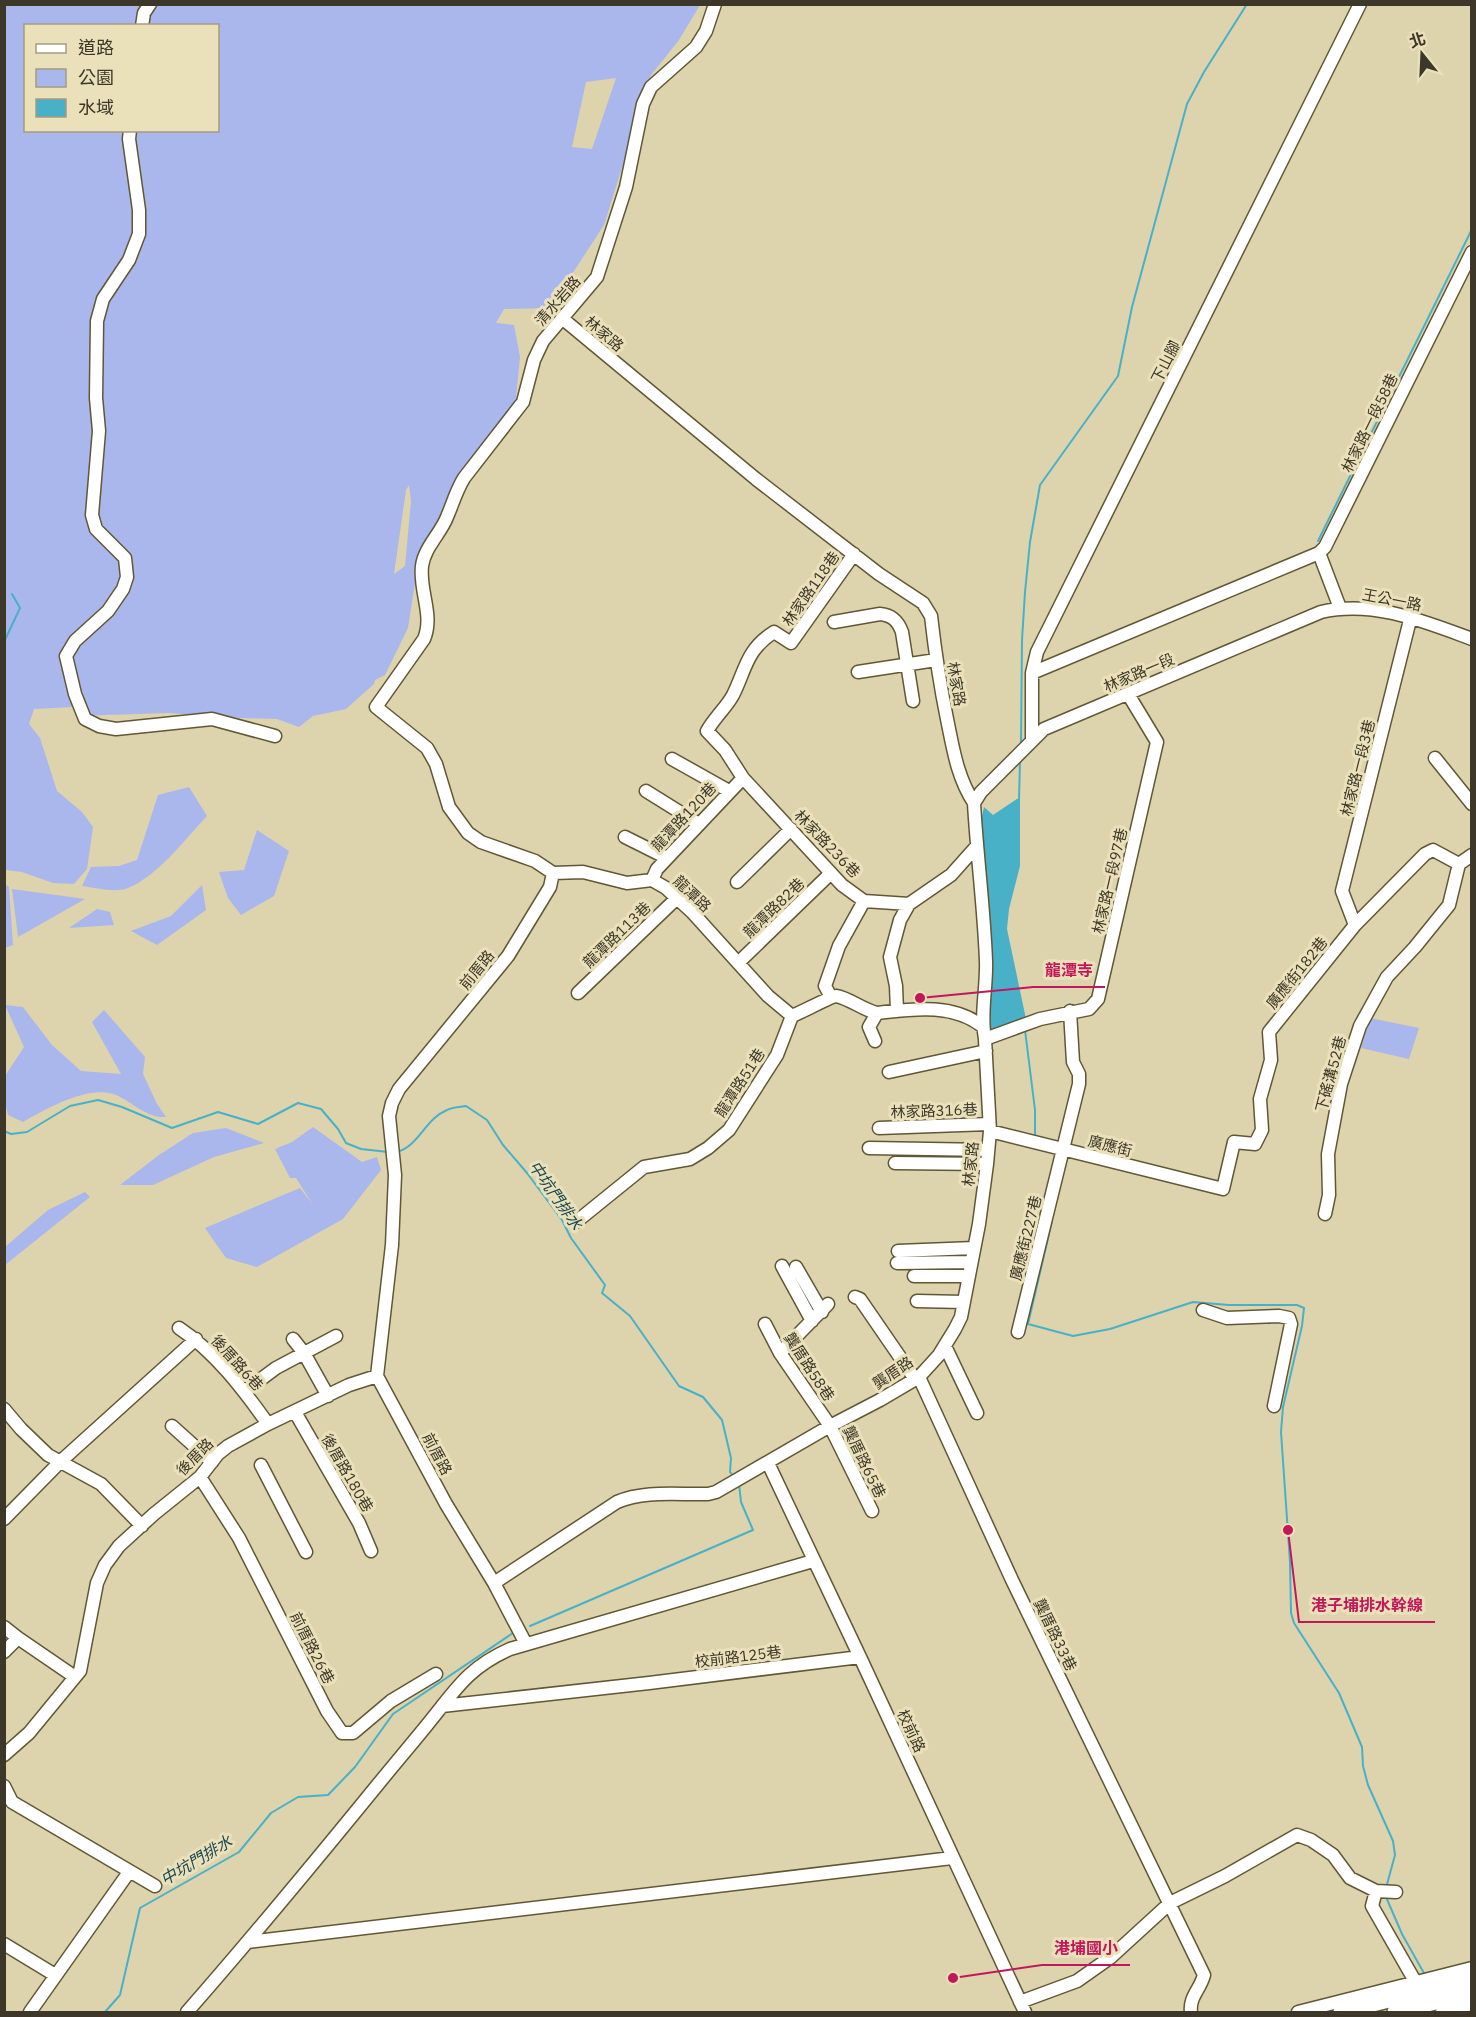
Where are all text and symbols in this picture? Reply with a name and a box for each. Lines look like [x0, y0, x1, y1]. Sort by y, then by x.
legend [24, 24, 219, 132]
north arrow [1392, 24, 1452, 84]
text: 北 [1407, 28, 1428, 52]
text: 道路 [78, 36, 114, 59]
text: 公園 [78, 66, 114, 89]
text: 水域 [78, 96, 114, 119]
street label: 清水岩路 [531, 272, 584, 330]
street label: 林家路 [581, 312, 628, 355]
street label: 下山腳 [1147, 337, 1184, 386]
street label: 林家路一段58巷 [1337, 370, 1402, 475]
street label: 林家路118巷 [778, 548, 843, 630]
street label: 王公一路 [1361, 584, 1423, 615]
street label: 林家路一段 [1101, 649, 1177, 696]
street label: 林家路 [943, 660, 970, 708]
street label: 林家路一段3巷 [1336, 718, 1379, 818]
street label: 龍潭路120巷 [647, 778, 720, 855]
street label: 林家路236巷 [790, 806, 864, 882]
street label: 林家路一段97巷 [1088, 826, 1131, 936]
street label: 龍潭路 [669, 871, 715, 916]
street label: 龍潭路82巷 [739, 874, 808, 942]
street label: 龍潭路113巷 [579, 898, 655, 972]
street label: 廣應街182巷 [1262, 933, 1331, 1012]
street label: 前厝路 [455, 946, 498, 993]
callout: 龍潭寺 [1033, 953, 1105, 987]
text: 龍潭寺 [1045, 960, 1093, 980]
street label: 下磘溝52巷 [1311, 1034, 1350, 1114]
street label: 龍潭路51巷 [710, 1045, 769, 1121]
street label: 林家路316巷 [890, 1099, 978, 1122]
street label: 廣應街 [1086, 1131, 1134, 1160]
street label: 林家路 [959, 1141, 982, 1187]
water label: 中坑門排水 [525, 1156, 588, 1234]
street label: 廣應街227巷 [1006, 1193, 1045, 1282]
street label: 龔厝路58巷 [780, 1329, 839, 1405]
street label: 後厝路6巷 [207, 1331, 268, 1395]
street label: 龔厝路 [869, 1352, 917, 1393]
street label: 龔厝路65巷 [839, 1423, 890, 1501]
street label: 前厝路 [418, 1429, 456, 1478]
street label: 後厝路180巷 [317, 1430, 377, 1515]
street label: 後厝路 [172, 1434, 217, 1479]
callout: 港子埔排水幹線 [1299, 1588, 1435, 1622]
text: 港子埔排水幹線 [1311, 1595, 1423, 1615]
street label: 龔厝路33巷 [1030, 1596, 1081, 1674]
street label: 前厝路26巷 [286, 1609, 339, 1687]
street label: 校前路125巷 [694, 1642, 782, 1671]
street label: 校前路 [893, 1706, 930, 1755]
water label: 中坑門排水 [157, 1830, 236, 1889]
callout: 港埔國小 [1042, 1931, 1130, 1965]
text: 港埔國小 [1054, 1938, 1118, 1958]

